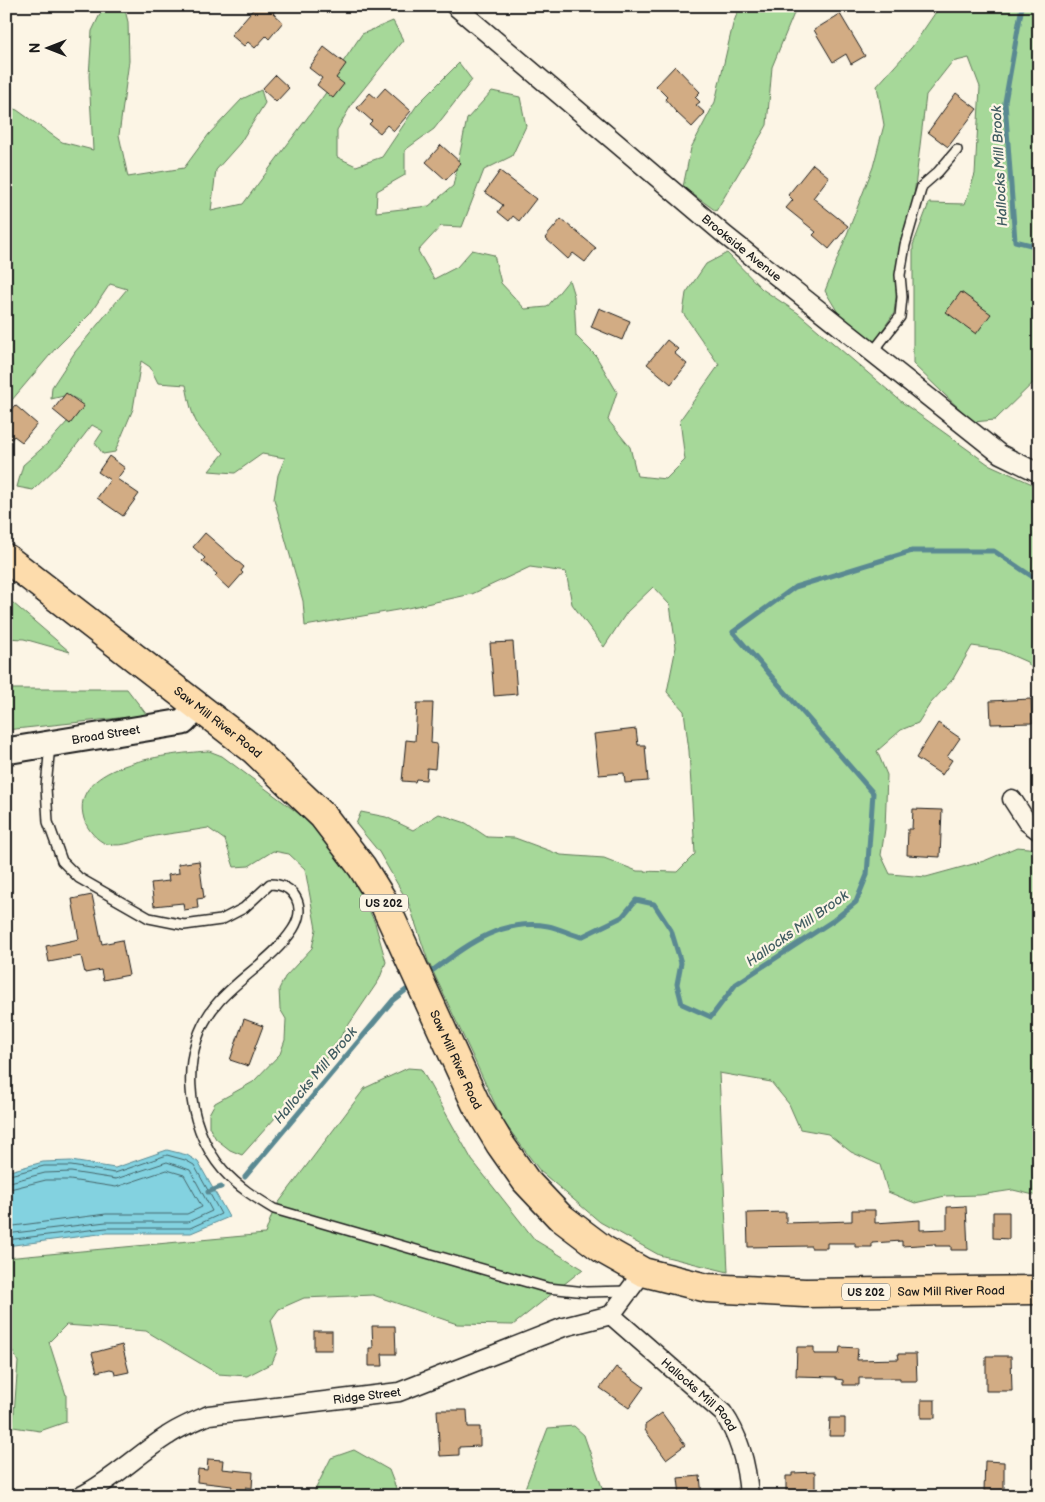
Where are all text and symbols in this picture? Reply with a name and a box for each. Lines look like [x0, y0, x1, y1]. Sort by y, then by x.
north arrow [22, 22, 72, 72]
text: N [27, 43, 44, 53]
water label: Hallocks Mill Brook [988, 104, 1011, 227]
street label: Brookside Avenue [698, 212, 784, 285]
street label: Saw Mill River Road [171, 684, 265, 761]
street label: Broad Street [71, 722, 141, 748]
water label: Hallocks Mill Brook [743, 886, 853, 970]
road number: US 202 [360, 894, 408, 911]
street label: Saw Mill River Road [426, 1008, 485, 1113]
water label: Hallocks Mill Brook [270, 1023, 362, 1127]
street label: Saw Mill River Road [897, 1283, 1005, 1300]
road number: US 202 [842, 1284, 890, 1300]
street label: Hallocks Mill Road [658, 1355, 740, 1434]
street label: Ridge Street [332, 1385, 402, 1408]

